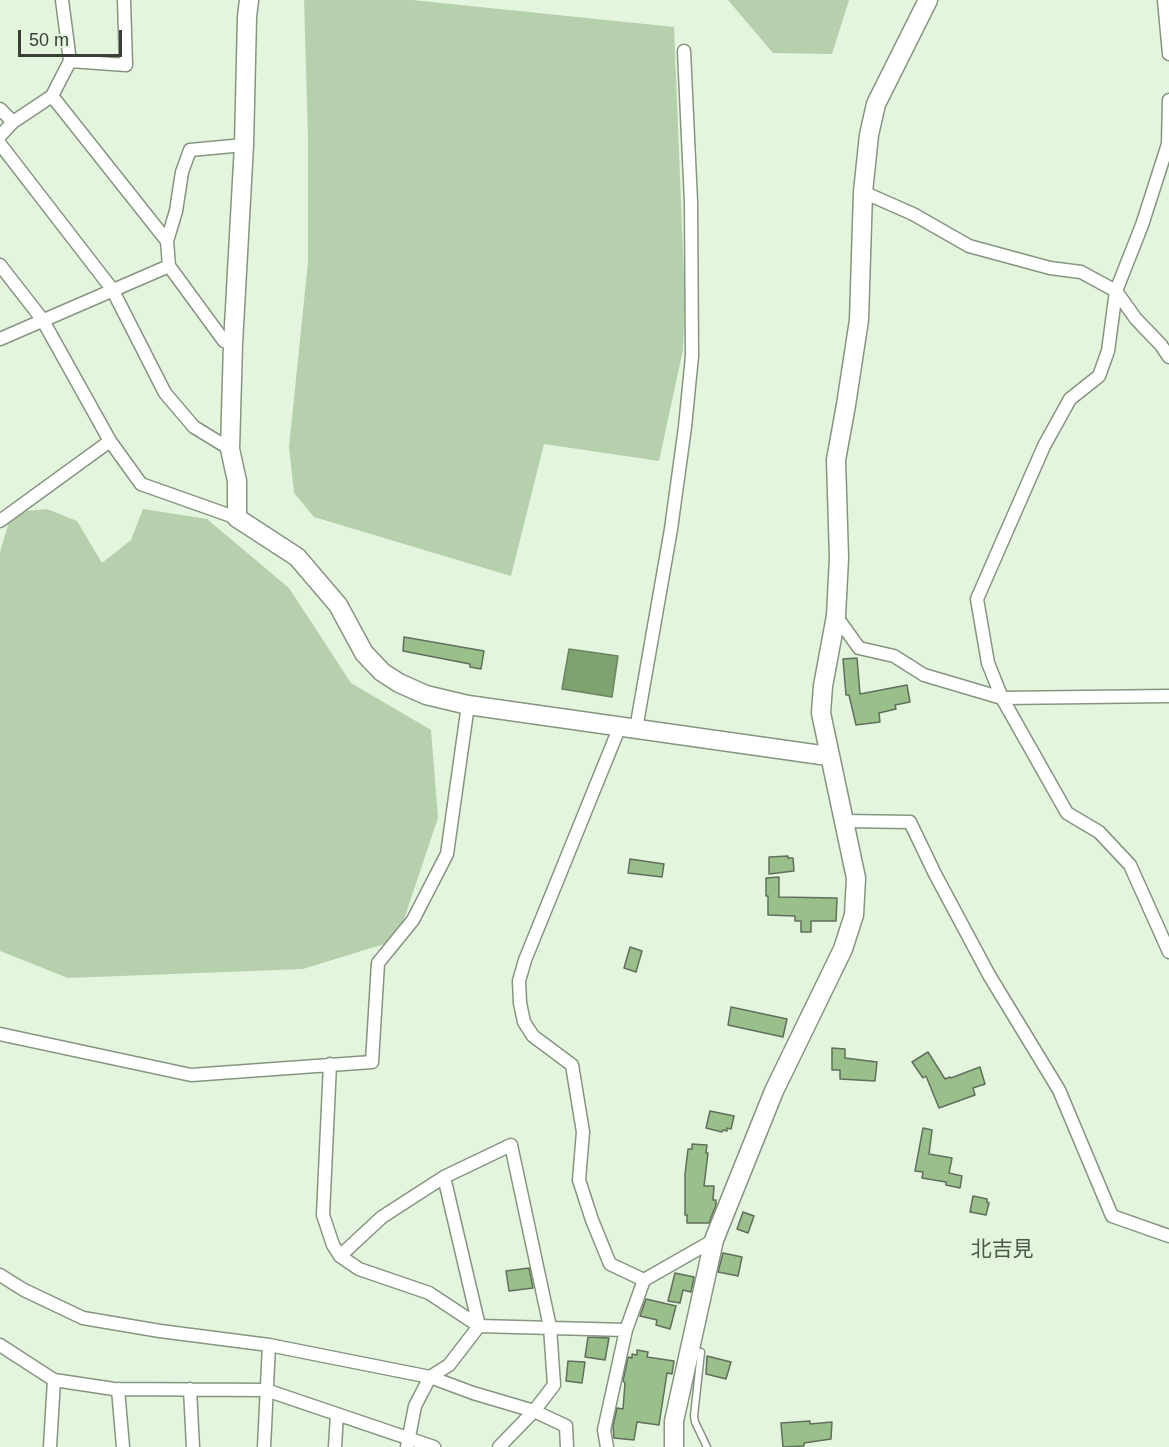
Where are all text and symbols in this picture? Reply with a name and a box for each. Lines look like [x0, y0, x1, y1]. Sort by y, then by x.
scale bar [21, 18, 124, 56]
text: 50 m [29, 30, 69, 50]
district label: 北吉見 [971, 1237, 1033, 1263]

